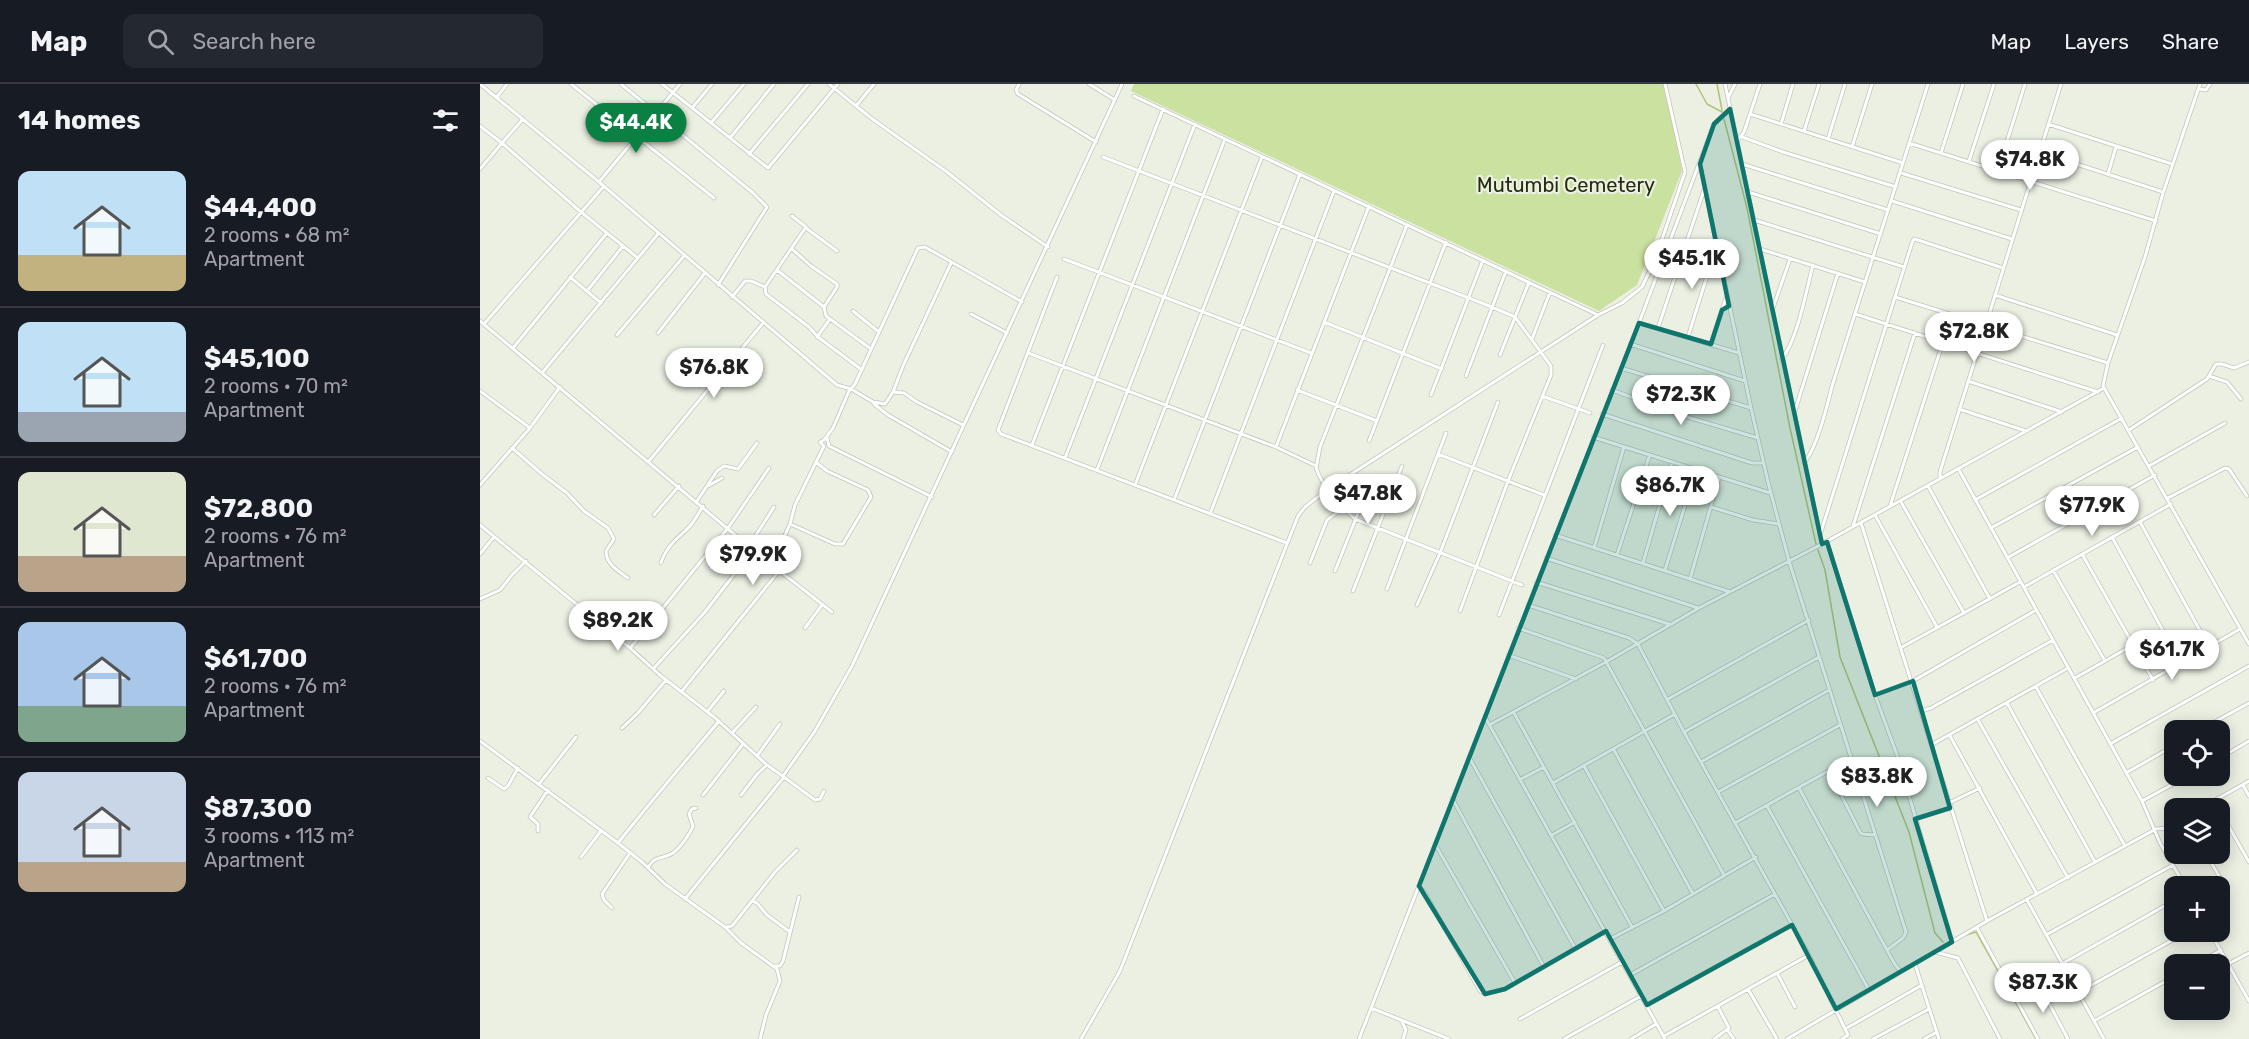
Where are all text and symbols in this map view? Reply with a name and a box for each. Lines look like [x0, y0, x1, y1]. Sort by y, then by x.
search box [123, 14, 543, 68]
text: Map [30, 25, 87, 58]
icon: search [144, 25, 177, 58]
text: Search here [192, 28, 316, 55]
text: Map [1990, 29, 2031, 54]
text: Layers [2064, 29, 2129, 54]
text: Share [2162, 29, 2219, 54]
pin: $44.4K [587, 103, 685, 154]
icon: filters [429, 104, 462, 137]
text: 14 homes [18, 105, 141, 136]
text: $44.4K [600, 110, 673, 134]
pin: $74.8K [1981, 140, 2079, 191]
text: $74.8K [1995, 147, 2065, 171]
park label: Mutumbi Cemetery [1477, 173, 1655, 197]
text: $44,400 [204, 192, 317, 223]
icon: home [66, 195, 138, 267]
text: 2 rooms · 68 m² [204, 223, 350, 247]
pin: $45.1K [1643, 239, 1741, 290]
text: $45.1K [1658, 246, 1726, 270]
text: Apartment [204, 247, 305, 271]
pin: $72.8K [1925, 312, 2023, 363]
text: $72.8K [1939, 319, 2009, 343]
text: $45,100 [204, 343, 310, 374]
icon: home [66, 346, 138, 418]
pin: $76.8K [665, 348, 763, 399]
text: $76.8K [679, 355, 749, 379]
text: 2 rooms · 70 m² [204, 374, 348, 398]
pin: $72.3K [1632, 375, 1730, 426]
text: $72.3K [1646, 382, 1716, 406]
text: Apartment [204, 398, 305, 422]
pin: $86.7K [1621, 466, 1719, 517]
text: $86.7K [1635, 473, 1705, 497]
pin: $47.8K [1319, 474, 1417, 525]
text: $47.8K [1333, 481, 1403, 505]
pin: $77.9K [2043, 486, 2141, 537]
text: $72,800 [204, 493, 313, 524]
text: $77.9K [2059, 493, 2125, 517]
icon: home [66, 496, 138, 568]
text: 2 rooms · 76 m² [204, 524, 347, 548]
pin: $79.9K [704, 535, 802, 586]
text: $79.9K [719, 542, 787, 566]
text: Apartment [204, 548, 305, 572]
pin: $89.2K [569, 601, 667, 652]
text: $89.2K [583, 608, 653, 632]
pin: $61.7K [2123, 630, 2221, 681]
text: $61.7K [2139, 637, 2205, 661]
text: $61,700 [204, 643, 307, 674]
icon: home [66, 646, 138, 718]
text: 2 rooms · 76 m² [204, 674, 347, 698]
text: Apartment [204, 698, 305, 722]
map controls [2164, 720, 2230, 1020]
button: locate [2164, 720, 2230, 786]
pin: $83.8K [1828, 757, 1926, 808]
text: $83.8K [1841, 764, 1913, 788]
text: $87,300 [204, 793, 312, 824]
icon: home [66, 796, 138, 868]
button: layers [2164, 798, 2230, 864]
text: 3 rooms · 113 m² [204, 824, 354, 848]
text: Apartment [204, 848, 305, 872]
button: + [2164, 876, 2230, 942]
button: − [2164, 954, 2230, 1020]
pin: $87.3K [1994, 963, 2092, 1014]
text: $87.3K [2008, 970, 2078, 994]

